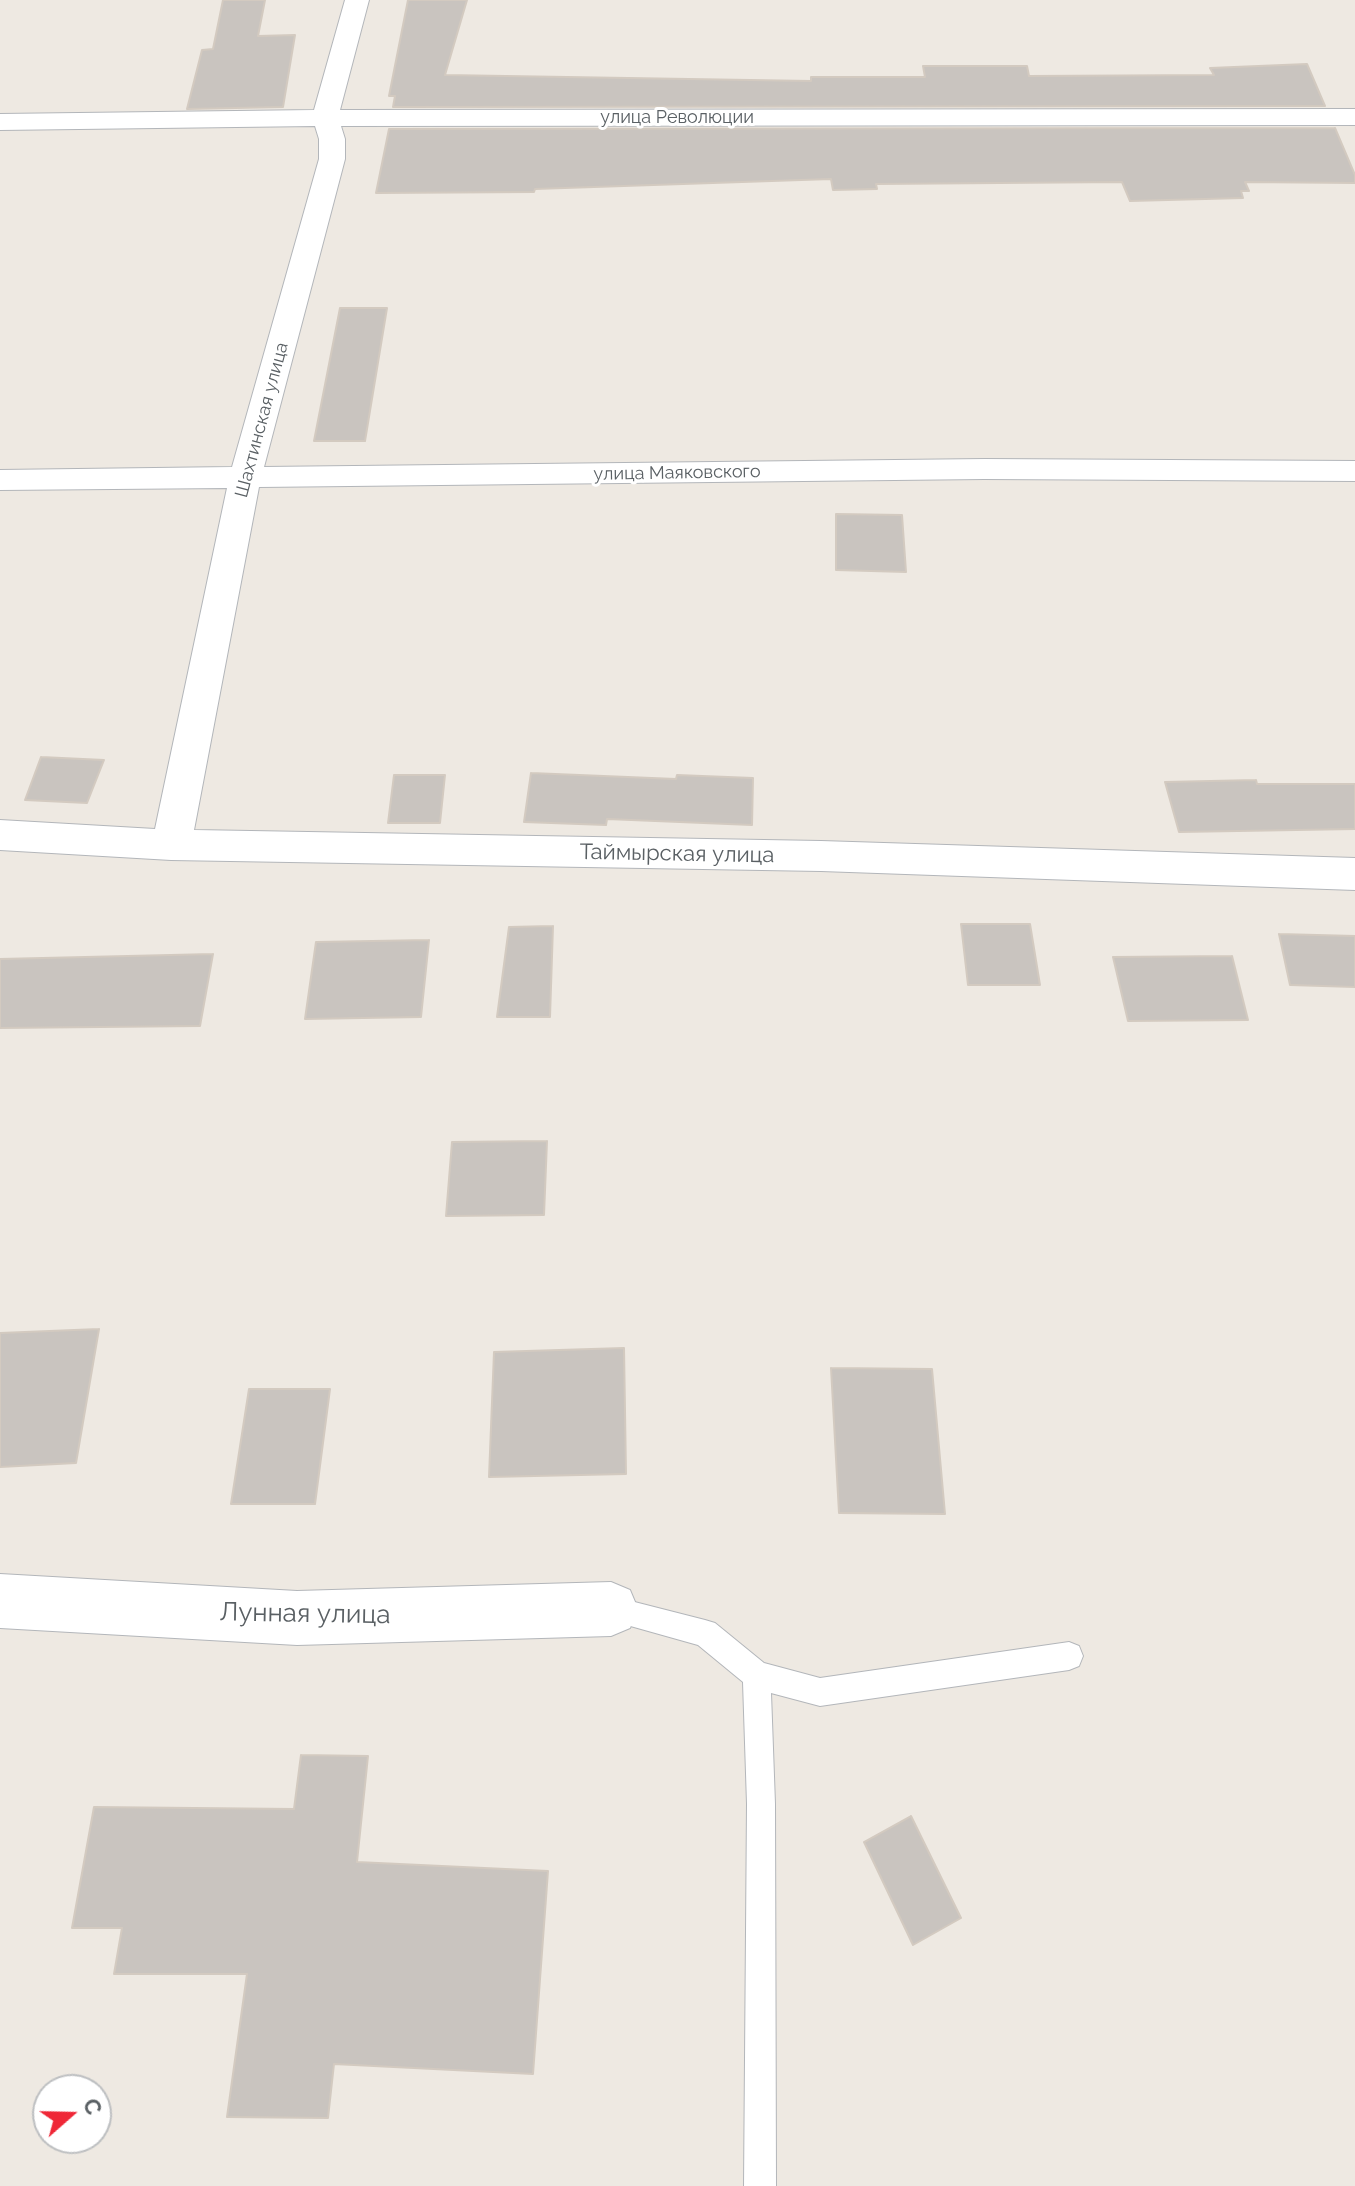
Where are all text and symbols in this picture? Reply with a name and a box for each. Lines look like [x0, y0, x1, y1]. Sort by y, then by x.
street label: улица Революции [600, 107, 754, 129]
street label: Шахтинская улица [231, 340, 293, 500]
street label: улица Маяковского [593, 461, 761, 485]
street label: Таймырская улица [579, 839, 775, 869]
street label: Лунная улица [219, 1597, 391, 1631]
north arrow [32, 2074, 112, 2154]
text: С [78, 2095, 107, 2118]

